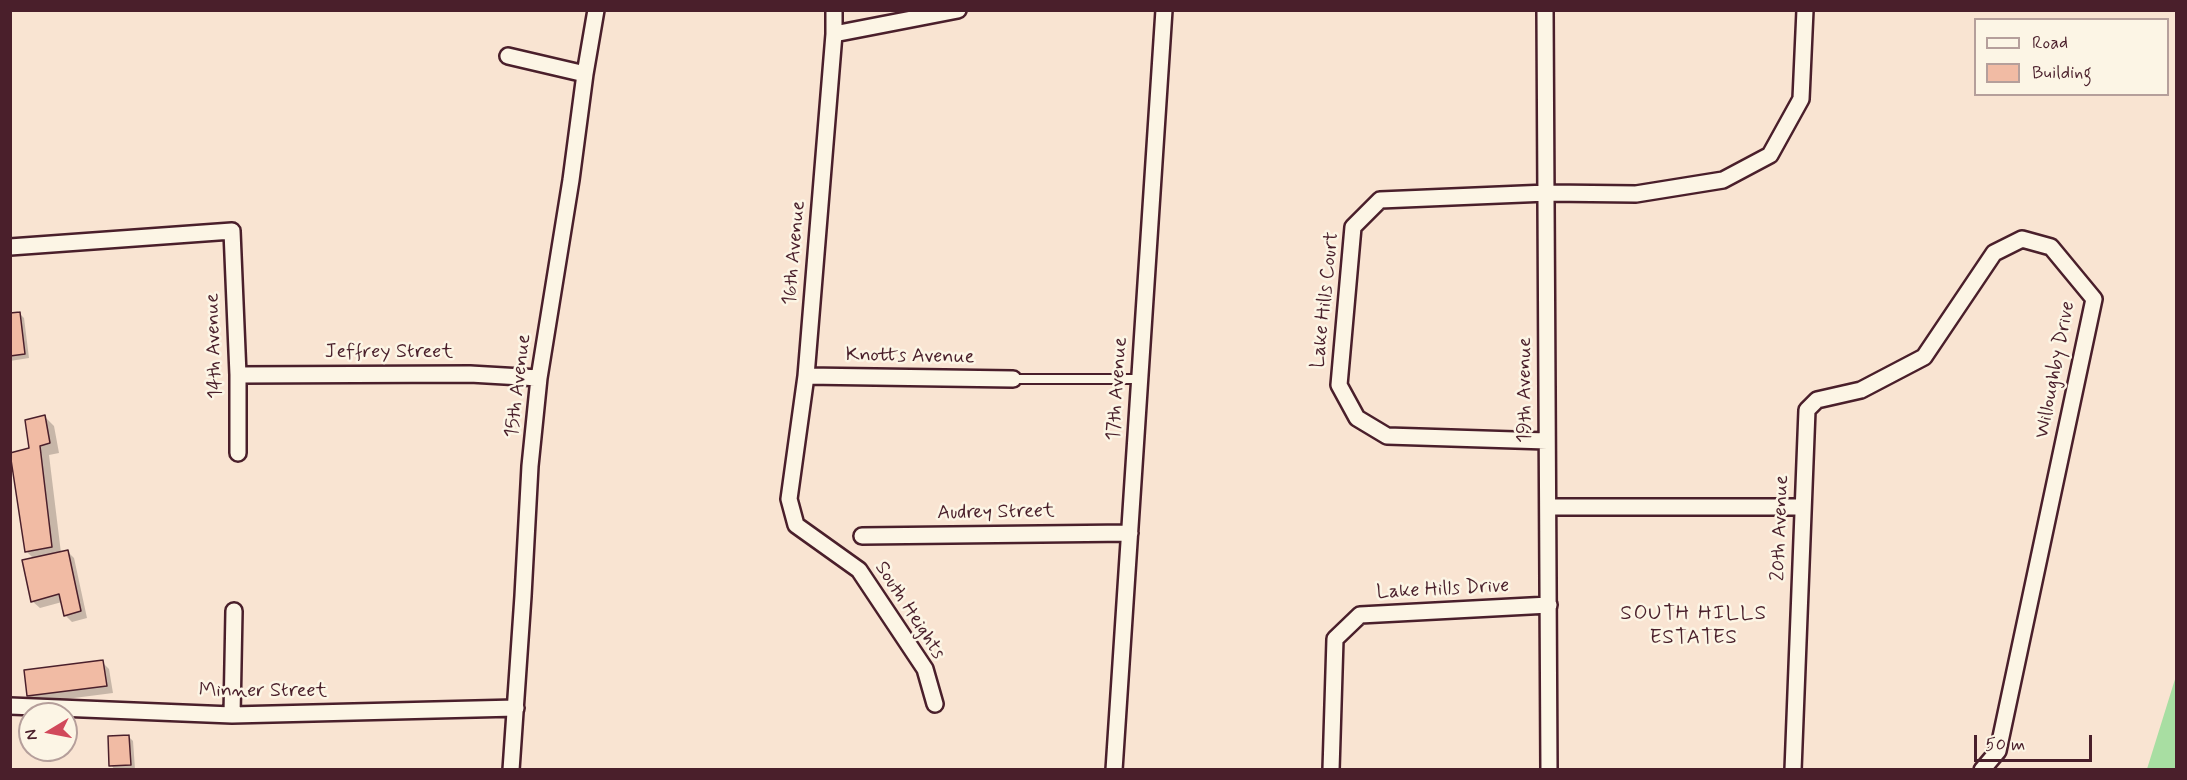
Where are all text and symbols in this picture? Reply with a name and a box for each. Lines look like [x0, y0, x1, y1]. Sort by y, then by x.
legend [1974, 18, 2169, 96]
text: Road [2032, 31, 2068, 55]
text: Building [2032, 61, 2092, 85]
street label: 16th Avenue [778, 200, 812, 306]
street label: Lake Hills Court [1307, 231, 1345, 369]
street label: 14th Avenue [201, 293, 229, 399]
street label: Willoughby Drive [2031, 299, 2081, 441]
street label: 15th Avenue [501, 333, 537, 439]
street label: 17th Avenue [1102, 336, 1134, 442]
street label: 19th Avenue [1514, 337, 1538, 443]
street label: Jeffrey Street [325, 341, 453, 365]
street label: Knotts Avenue [845, 344, 975, 370]
street label: 20th Avenue [1767, 475, 1795, 581]
street label: Audrey Street [937, 500, 1055, 526]
street label: South Heights [868, 558, 950, 664]
street label: Lake Hills Drive [1376, 575, 1510, 605]
district label: SOUTH HILLS ESTATES [1621, 602, 1767, 652]
street label: Minner Street [199, 680, 327, 704]
north arrow [18, 702, 78, 762]
scale bar [1977, 723, 2096, 761]
text: N [20, 728, 43, 742]
text: 50 m [1985, 733, 2025, 757]

